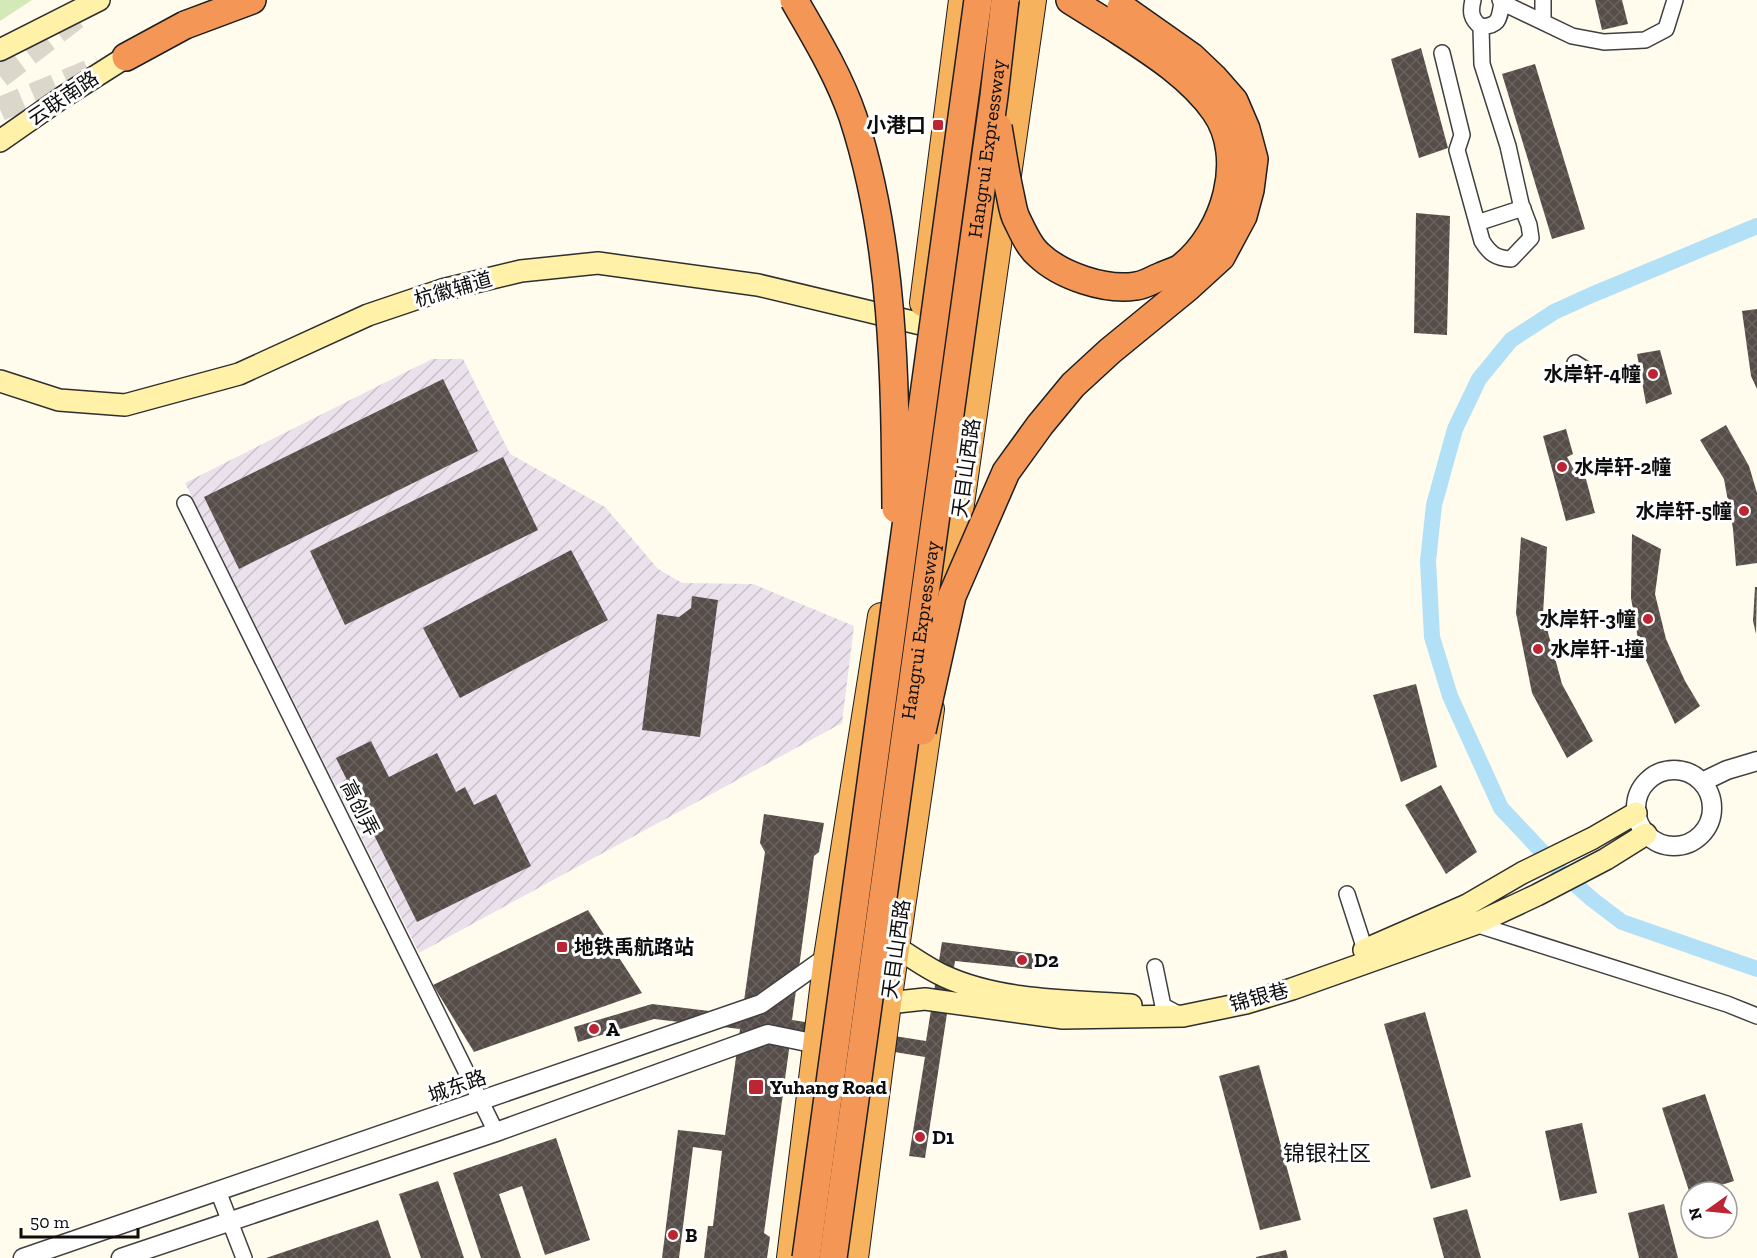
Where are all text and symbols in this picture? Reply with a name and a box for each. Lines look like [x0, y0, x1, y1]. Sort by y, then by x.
street label: Hangrui Expressway [962, 57, 1010, 239]
street label: 云联南路 [23, 66, 103, 130]
place label: 小港口 [866, 113, 926, 137]
marker: 小港口 [931, 118, 945, 132]
street label: 杭徽辅道 [411, 266, 495, 312]
place label: 水岸轩-4幢 [1543, 362, 1641, 386]
marker: 水岸轩-4幢 [1646, 367, 1660, 381]
street label: 天目山西路 [947, 417, 985, 519]
place label: 水岸轩-2幢 [1574, 455, 1671, 479]
marker: 水岸轩-2幢 [1555, 460, 1569, 474]
place label: 水岸轩-5幢 [1635, 499, 1732, 523]
marker: 水岸轩-5幢 [1737, 504, 1751, 518]
street label: Hangrui Expressway [896, 538, 944, 721]
place label: 水岸轩-3幢 [1539, 607, 1636, 631]
marker: 水岸轩-3幢 [1641, 612, 1655, 626]
place label: 水岸轩-1撞 [1550, 637, 1644, 661]
marker: 水岸轩-1撞 [1531, 642, 1545, 656]
street label: 高创弄 [336, 776, 384, 840]
street label: 天目山西路 [877, 898, 915, 1000]
place label: 地铁禹航路站 [574, 935, 694, 959]
marker: 地铁禹航路站 [555, 940, 569, 954]
place label: D2 [1034, 948, 1059, 972]
marker: D2 [1015, 953, 1029, 967]
street label: 锦银巷 [1227, 978, 1291, 1016]
place label: A [606, 1017, 620, 1041]
marker: A [587, 1022, 601, 1036]
street label: 城东路 [425, 1065, 489, 1107]
place label: Yuhang Road [770, 1075, 887, 1099]
marker: Yuhang Road [747, 1078, 765, 1096]
place label: D1 [932, 1125, 954, 1149]
marker: D1 [913, 1130, 927, 1144]
district label: 锦银社区 [1283, 1140, 1371, 1167]
north arrow [1679, 1180, 1739, 1240]
scale bar [21, 1201, 138, 1239]
text: N [1684, 1205, 1706, 1222]
text: 50 m [30, 1211, 70, 1233]
place label: B [685, 1223, 697, 1247]
marker: B [666, 1228, 680, 1242]

